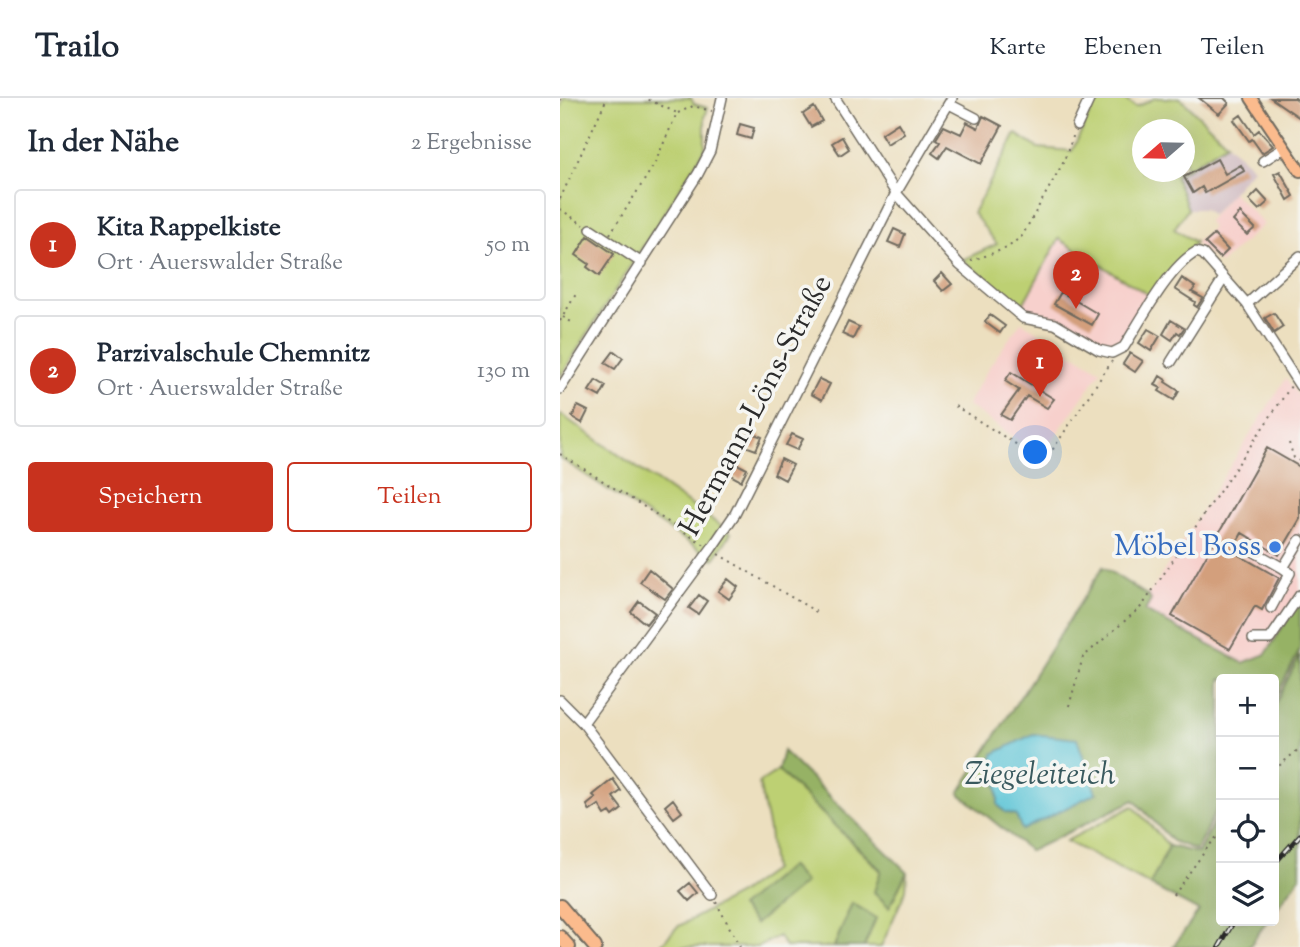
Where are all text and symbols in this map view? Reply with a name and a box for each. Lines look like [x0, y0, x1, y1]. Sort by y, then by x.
text: Trailo [35, 24, 119, 72]
text: Karte [989, 31, 1046, 65]
text: Ebenen [1084, 31, 1162, 65]
text: Teilen [1200, 31, 1265, 65]
north arrow [1132, 119, 1195, 182]
text: In der Nähe [28, 122, 179, 165]
text: 2 Ergebnisse [411, 127, 532, 160]
text: Kita Rappelkiste [97, 210, 281, 247]
text: 1 [49, 229, 57, 262]
text: 50 m [486, 229, 530, 262]
text: Ort · Auerswalder Straße [97, 247, 343, 280]
pin: 2 [1053, 251, 1099, 309]
street label: Hermann-Löns-Straße [670, 268, 844, 544]
text: Parzivalschule Chemnitz [97, 336, 370, 373]
pin: 1 [1017, 339, 1063, 397]
text: 2 [48, 355, 58, 388]
text: 130 m [477, 355, 530, 388]
text: Ort · Auerswalder Straße [97, 373, 343, 406]
your location [1018, 435, 1052, 469]
button: Speichern [28, 462, 273, 532]
button: Teilen [287, 462, 532, 532]
place label: Möbel Boss [1114, 526, 1261, 569]
marker: Möbel Boss [1267, 539, 1283, 555]
map controls [1216, 674, 1279, 926]
button: + [1216, 674, 1279, 737]
button: − [1216, 737, 1279, 800]
water label: Ziegeleiteich [964, 753, 1116, 799]
button: locate [1216, 800, 1279, 863]
button: layers [1216, 863, 1279, 926]

